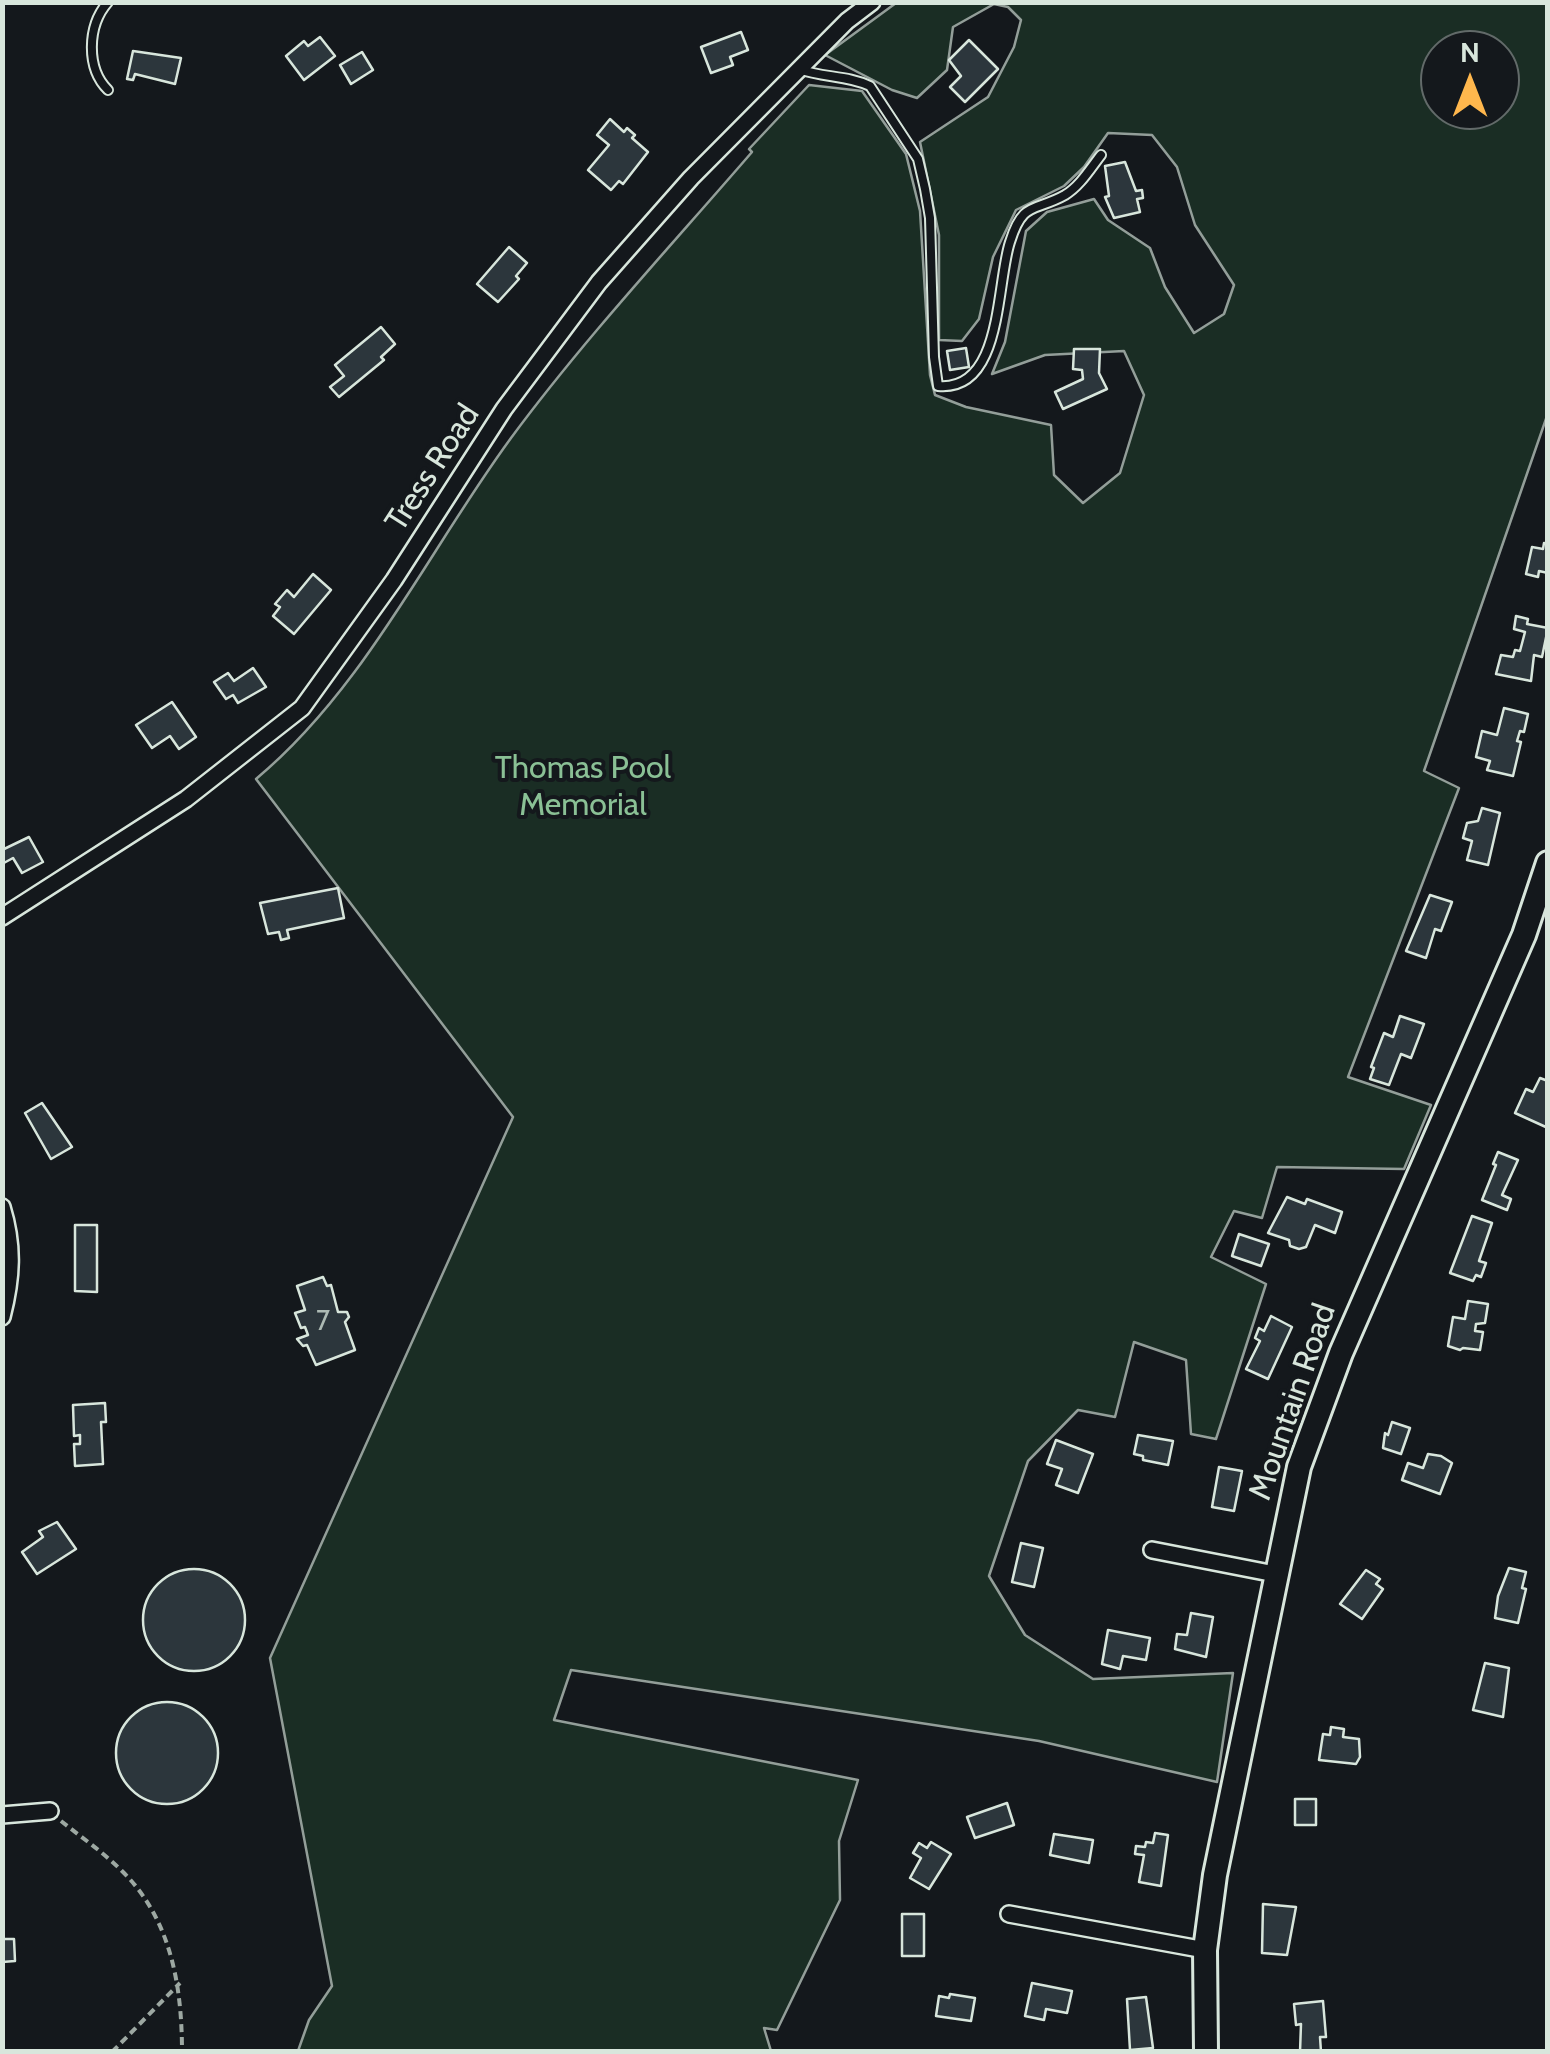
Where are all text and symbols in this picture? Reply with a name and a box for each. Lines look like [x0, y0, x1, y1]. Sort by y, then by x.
north arrow [1420, 30, 1520, 130]
text: N [1460, 35, 1480, 69]
street label: Tress Road [378, 397, 488, 539]
park label: Thomas Pool Memorial [495, 750, 671, 825]
street label: Mountain Road [1241, 1299, 1345, 1505]
house number: 7 [316, 1305, 330, 1339]

